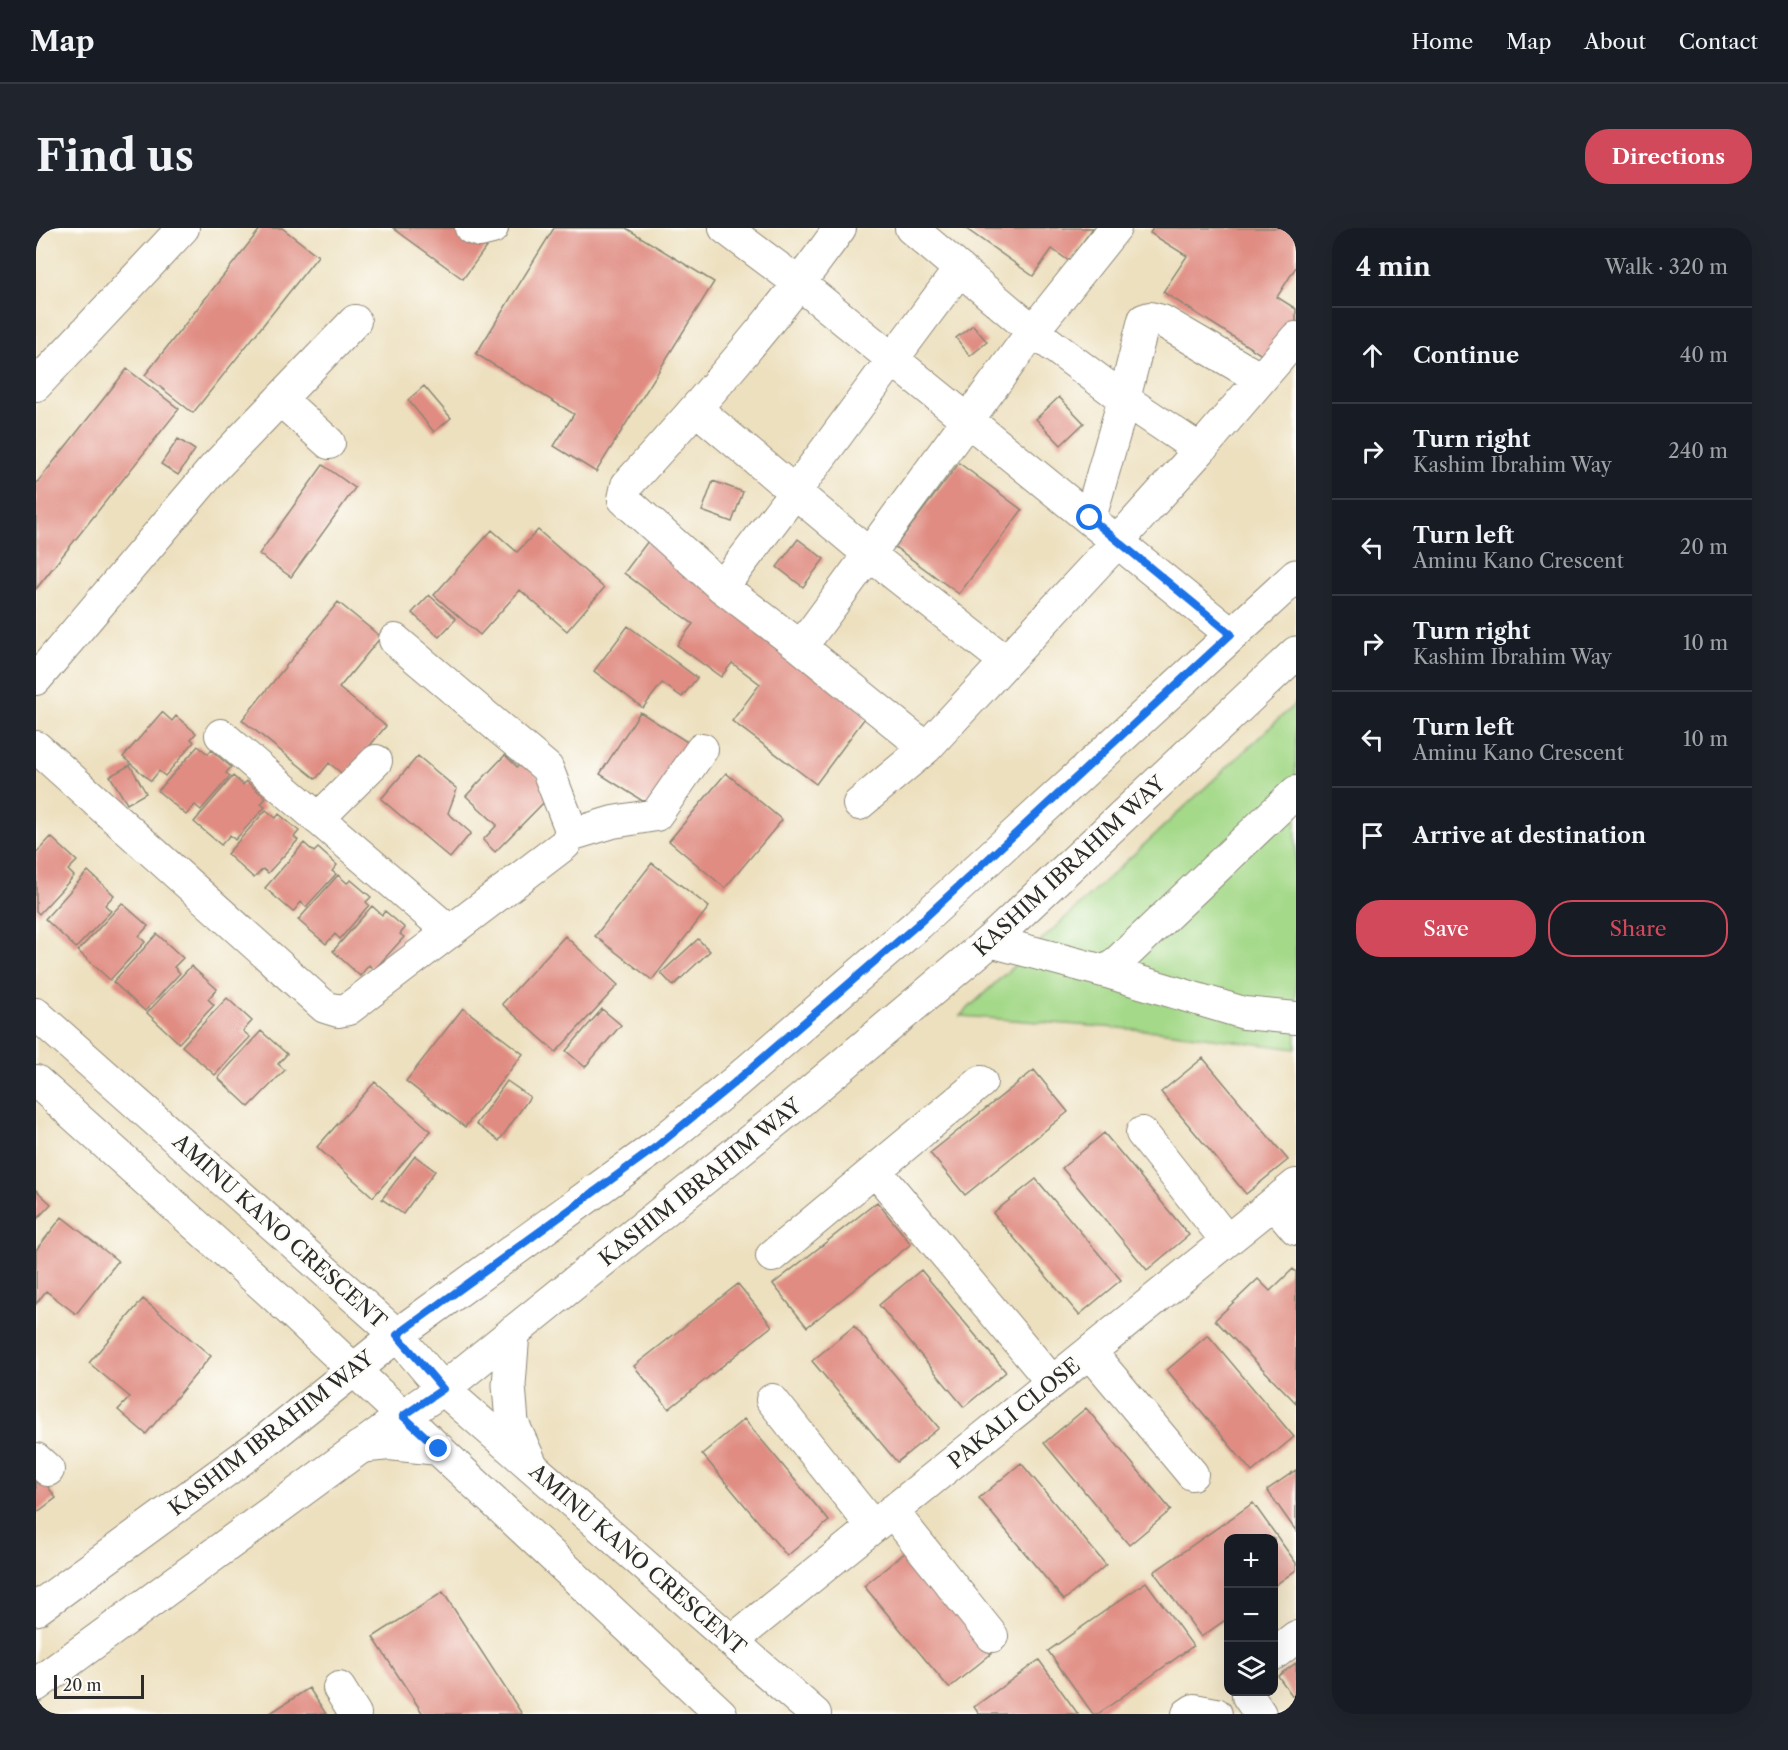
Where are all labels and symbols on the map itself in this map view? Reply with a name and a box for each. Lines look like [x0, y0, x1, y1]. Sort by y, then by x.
route start [1076, 504, 1102, 530]
street label: KASHIM IBRAHIM WAY [968, 770, 1171, 961]
street label: KASHIM IBRAHIM WAY [594, 1092, 807, 1271]
street label: AMINU KANO CRESCENT [167, 1128, 392, 1334]
street label: KASHIM IBRAHIM WAY [164, 1345, 379, 1521]
street label: PAKALI CLOSE [943, 1352, 1085, 1474]
route end [425, 1435, 451, 1461]
street label: AMINU KANO CRESCENT [524, 1458, 751, 1660]
scale bar [54, 1672, 144, 1700]

